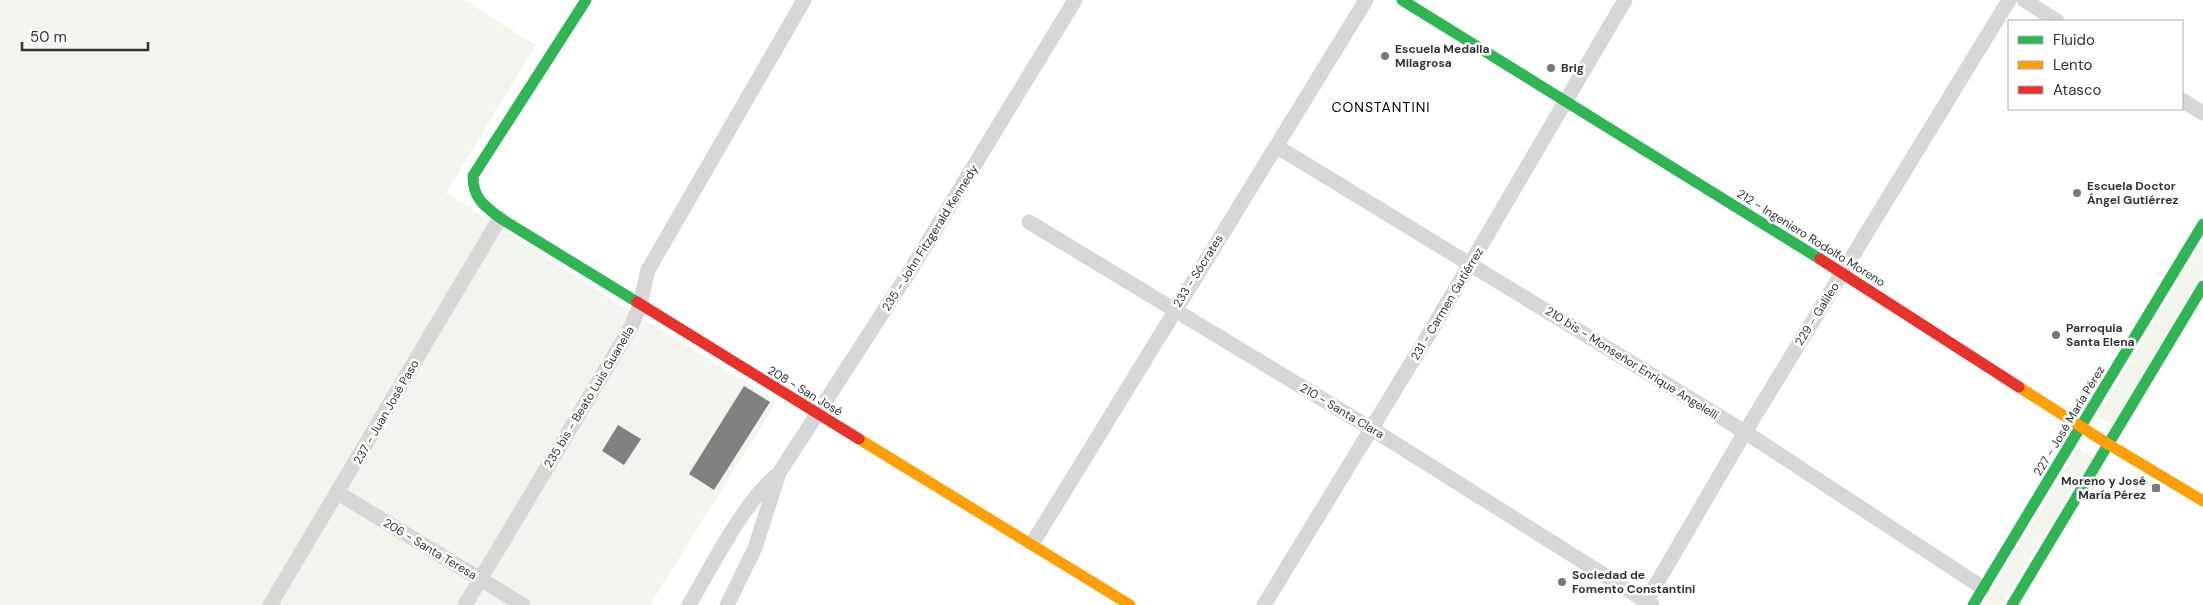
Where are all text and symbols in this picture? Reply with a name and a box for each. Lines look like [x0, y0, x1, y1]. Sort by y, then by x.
scale bar [22, 20, 149, 52]
legend [2008, 20, 2183, 110]
text: 50 m [30, 27, 67, 47]
text: Fluido [2053, 30, 2095, 50]
place label: Escuela Medalla Milagrosa [1395, 41, 1490, 71]
marker: Escuela Medalla Milagrosa [1379, 50, 1391, 62]
text: Lento [2053, 55, 2092, 75]
place label: Brig [1561, 60, 1584, 76]
marker: Brig [1545, 62, 1557, 74]
text: Atasco [2053, 80, 2101, 100]
district label: CONSTANTINI [1331, 98, 1431, 116]
street label: 235 - John Fitzgerald Kennedy [878, 162, 982, 314]
place label: Escuela Doctor Ángel Gutiérrez [2087, 178, 2178, 208]
street label: 212 - Ingeniero Rodolfo Moreno [1734, 186, 1888, 290]
marker: Escuela Doctor Ángel Gutiérrez [2071, 187, 2083, 199]
street label: 233 - Sócrates [1169, 232, 1227, 310]
street label: 231 - Carmen Gutiérrez [1407, 245, 1487, 363]
street label: 229 - Galileo [1791, 279, 1843, 349]
street label: 210 bis - Monseñor Enrique Angelelli [1542, 303, 1722, 423]
place label: Parroquia Santa Elena [2066, 320, 2135, 350]
street label: 235 bis - Beato Luis Guanella [540, 323, 638, 471]
marker: Parroquia Santa Elena [2050, 329, 2062, 341]
street label: 237 - Juan José Paso [350, 357, 422, 467]
street label: 208 - San José [765, 362, 846, 420]
street label: 227 - José María Pérez [2030, 363, 2108, 479]
street label: 210 - Santa Clara [1297, 380, 1387, 442]
place label: Moreno y José María Pérez [2061, 473, 2146, 503]
marker: Moreno y José María Pérez [2150, 482, 2162, 494]
street label: 206 - Santa Teresa [380, 515, 480, 583]
place label: Sociedad de Fomento Constantini [1572, 567, 1695, 597]
marker: Sociedad de Fomento Constantini [1556, 576, 1568, 588]

